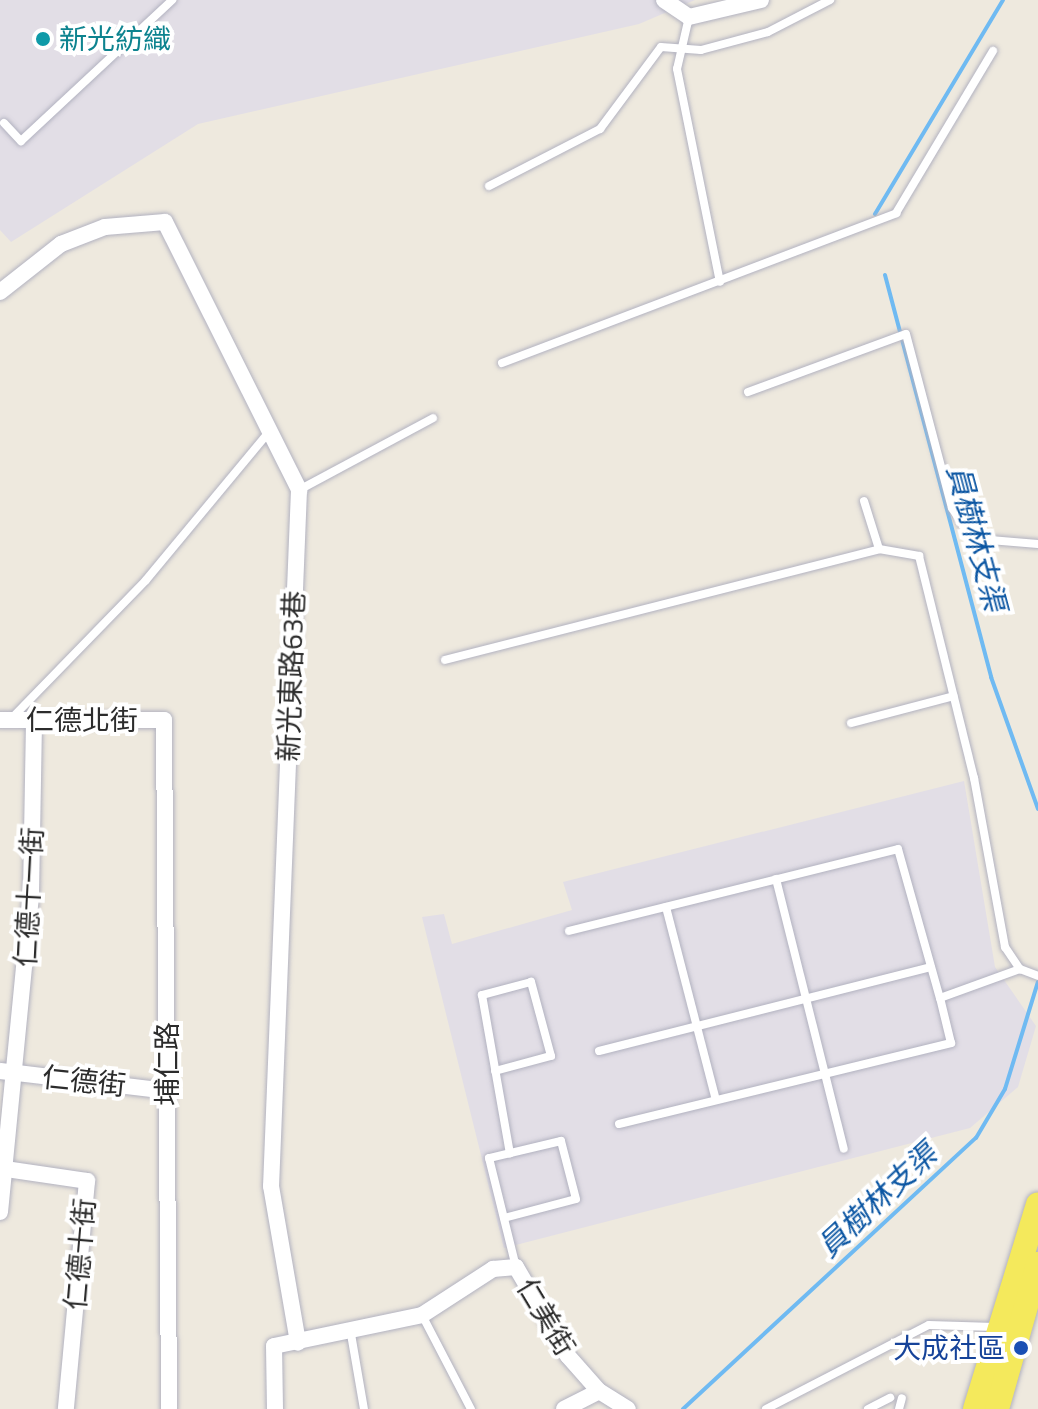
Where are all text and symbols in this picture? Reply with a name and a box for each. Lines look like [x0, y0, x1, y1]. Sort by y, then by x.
place label: 新光紡織 [59, 22, 171, 56]
marker: 新光紡織 [34, 30, 52, 48]
water label: 員樹林支渠 [940, 461, 1014, 615]
street label: 新光東路63巷 [271, 590, 311, 762]
street label: 仁德北街 [26, 703, 138, 737]
street label: 仁德十一街 [9, 826, 49, 968]
street label: 埔仁路 [150, 1022, 184, 1106]
street label: 仁德街 [40, 1060, 128, 1102]
water label: 員樹林支渠 [810, 1136, 944, 1264]
street label: 仁德十街 [58, 1197, 102, 1311]
street label: 仁美街 [510, 1272, 582, 1362]
place label: 大成社區 [893, 1331, 1005, 1365]
marker: 大成社區 [1012, 1339, 1030, 1357]

